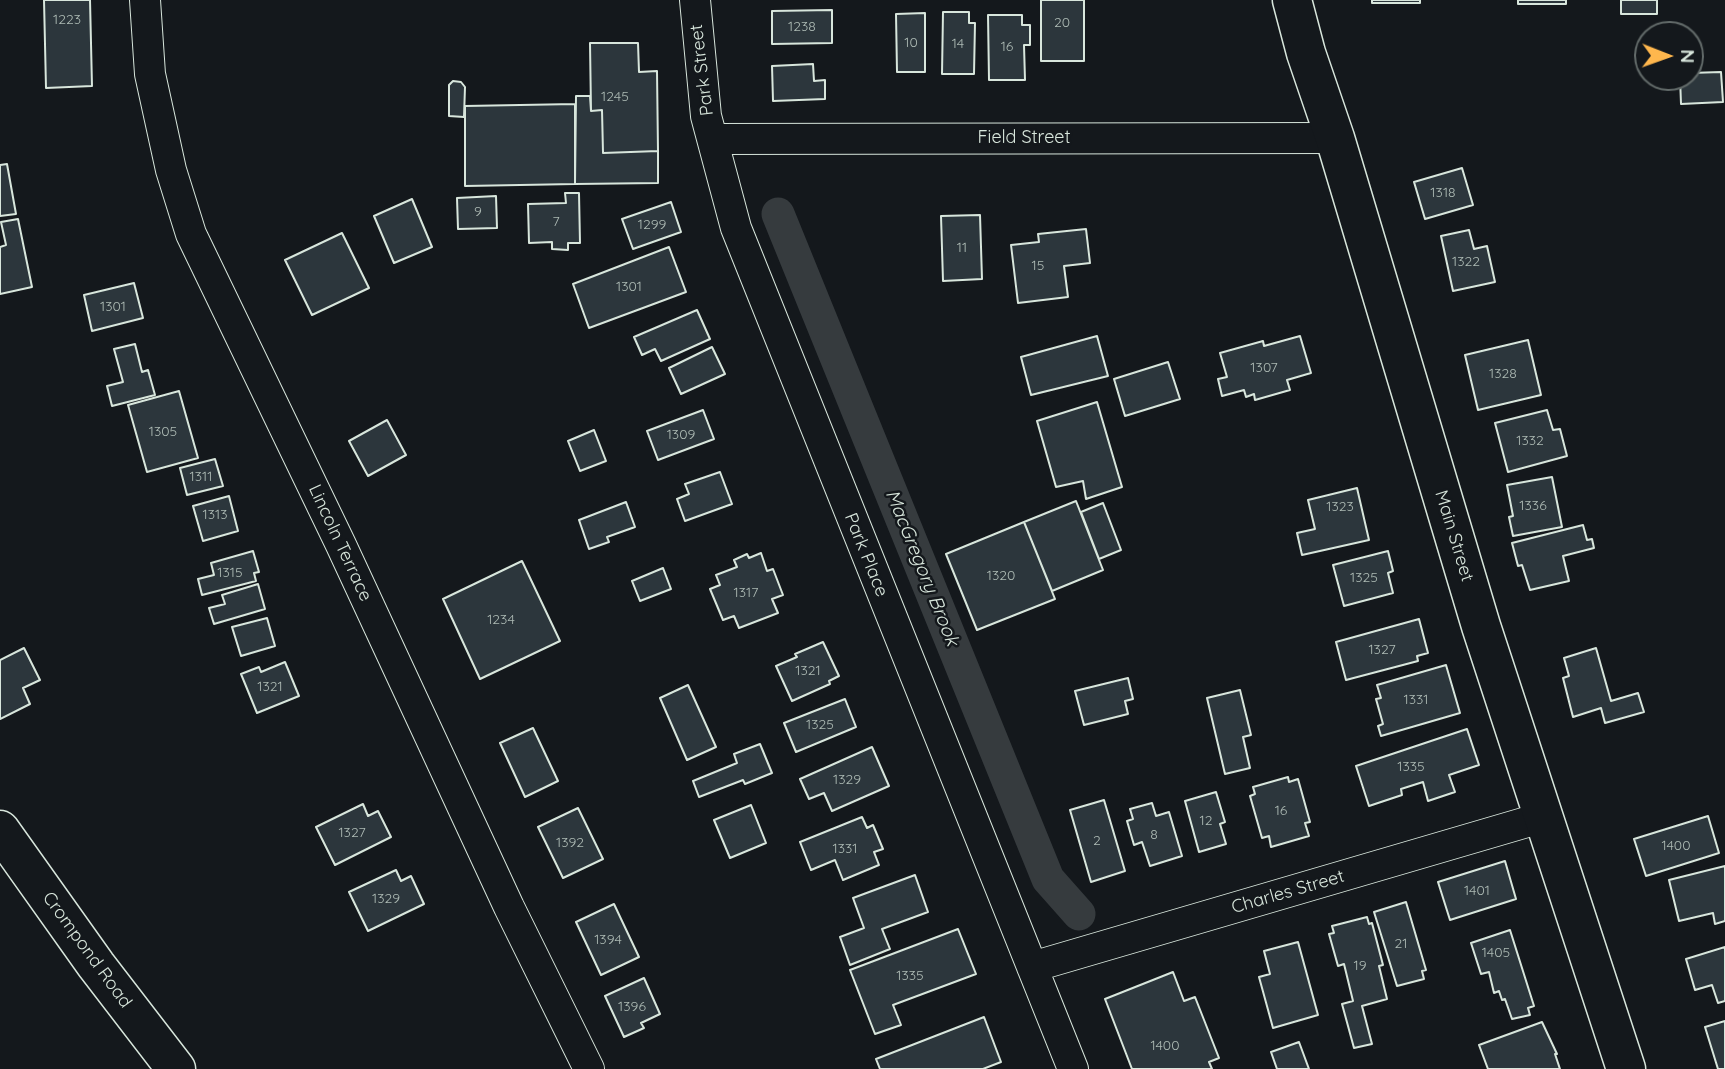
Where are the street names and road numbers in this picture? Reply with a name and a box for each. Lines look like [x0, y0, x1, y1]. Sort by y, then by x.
street label: Park Street [686, 23, 718, 117]
street label: Field Street [977, 127, 1071, 149]
street label: Lincoln Terrace [303, 481, 377, 605]
street label: Main Street [1430, 488, 1478, 584]
street label: Park Place [839, 510, 893, 600]
street label: Charles Street [1229, 866, 1347, 918]
street label: Crompond Road [38, 888, 136, 1012]

